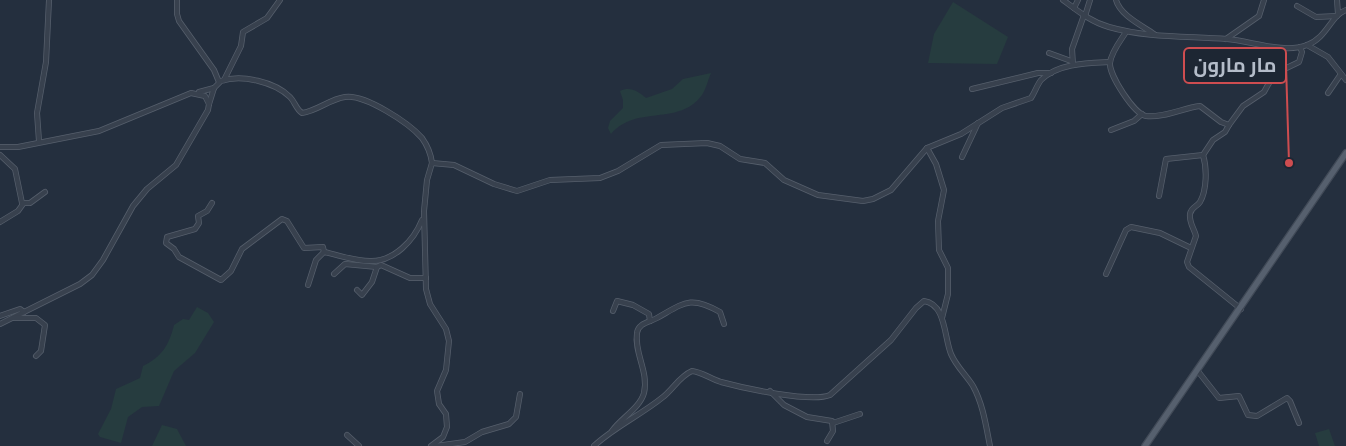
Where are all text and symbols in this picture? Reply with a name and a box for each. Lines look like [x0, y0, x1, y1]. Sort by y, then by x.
callout: مار مارون [1184, 48, 1286, 83]
text: مار مارون [1194, 49, 1276, 80]

